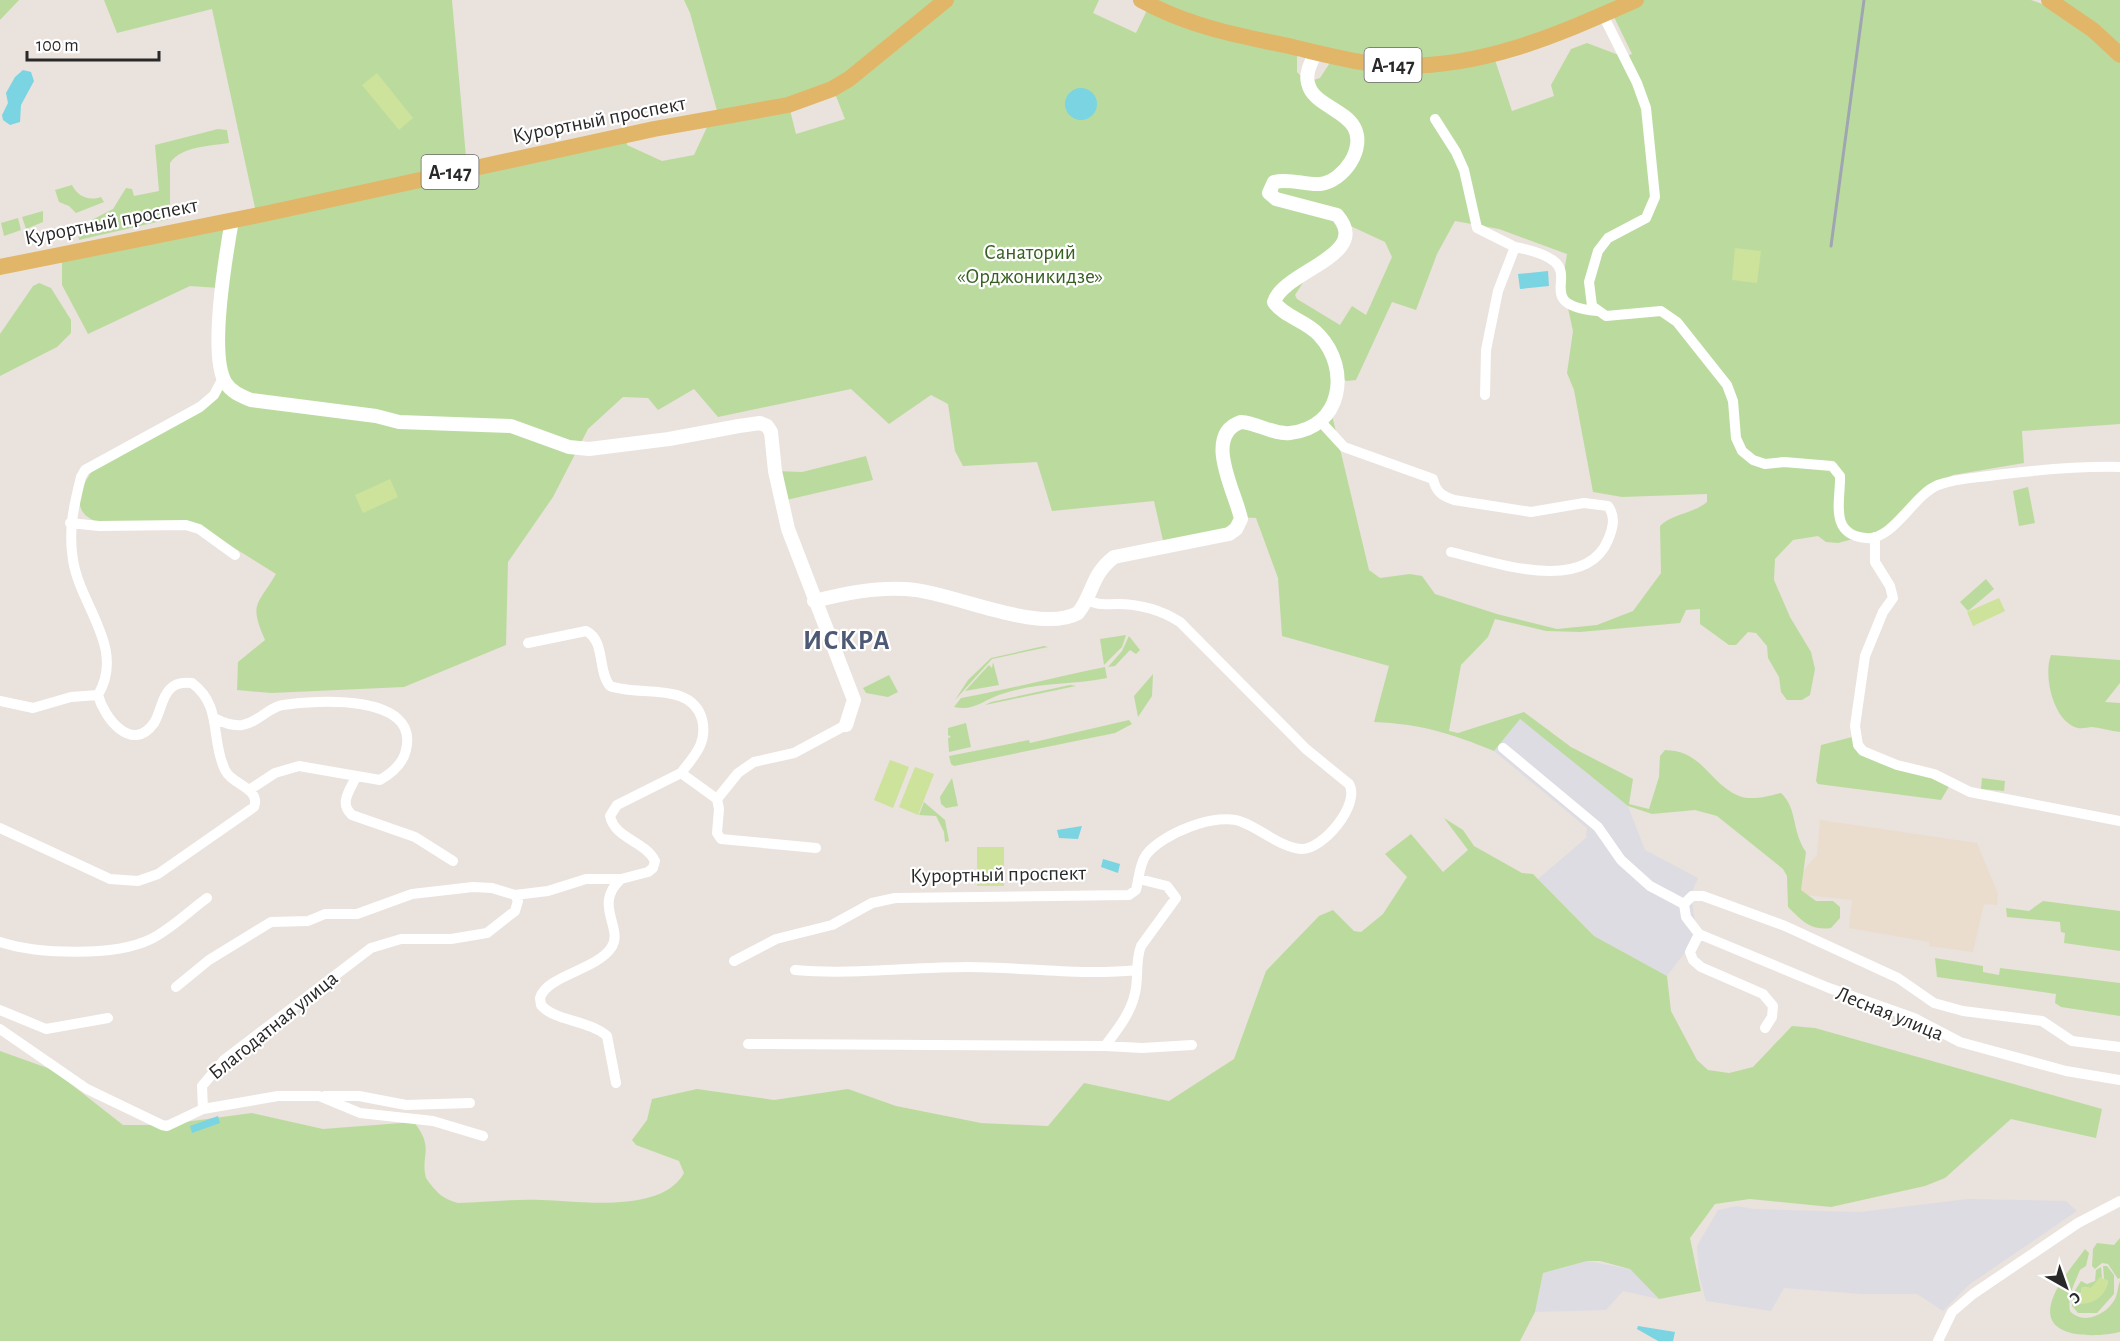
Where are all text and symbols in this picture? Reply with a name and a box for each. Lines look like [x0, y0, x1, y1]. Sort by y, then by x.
scale bar [27, 24, 159, 62]
text: 100 m [36, 37, 79, 55]
road number: А-147 [1364, 48, 1422, 82]
street label: Курортный проспект [511, 92, 688, 147]
road number: А-147 [422, 155, 478, 189]
street label: Курортный проспект [23, 194, 200, 249]
park label: Санаторий «Орджоникидзе» [957, 242, 1103, 287]
district label: ИСКРА [803, 627, 891, 654]
street label: Курортный проспект [910, 862, 1086, 887]
street label: Благодатная улица [205, 967, 342, 1084]
street label: Лесная улица [1833, 982, 1947, 1045]
north arrow [2036, 1257, 2096, 1317]
text: С [2066, 1289, 2084, 1307]

